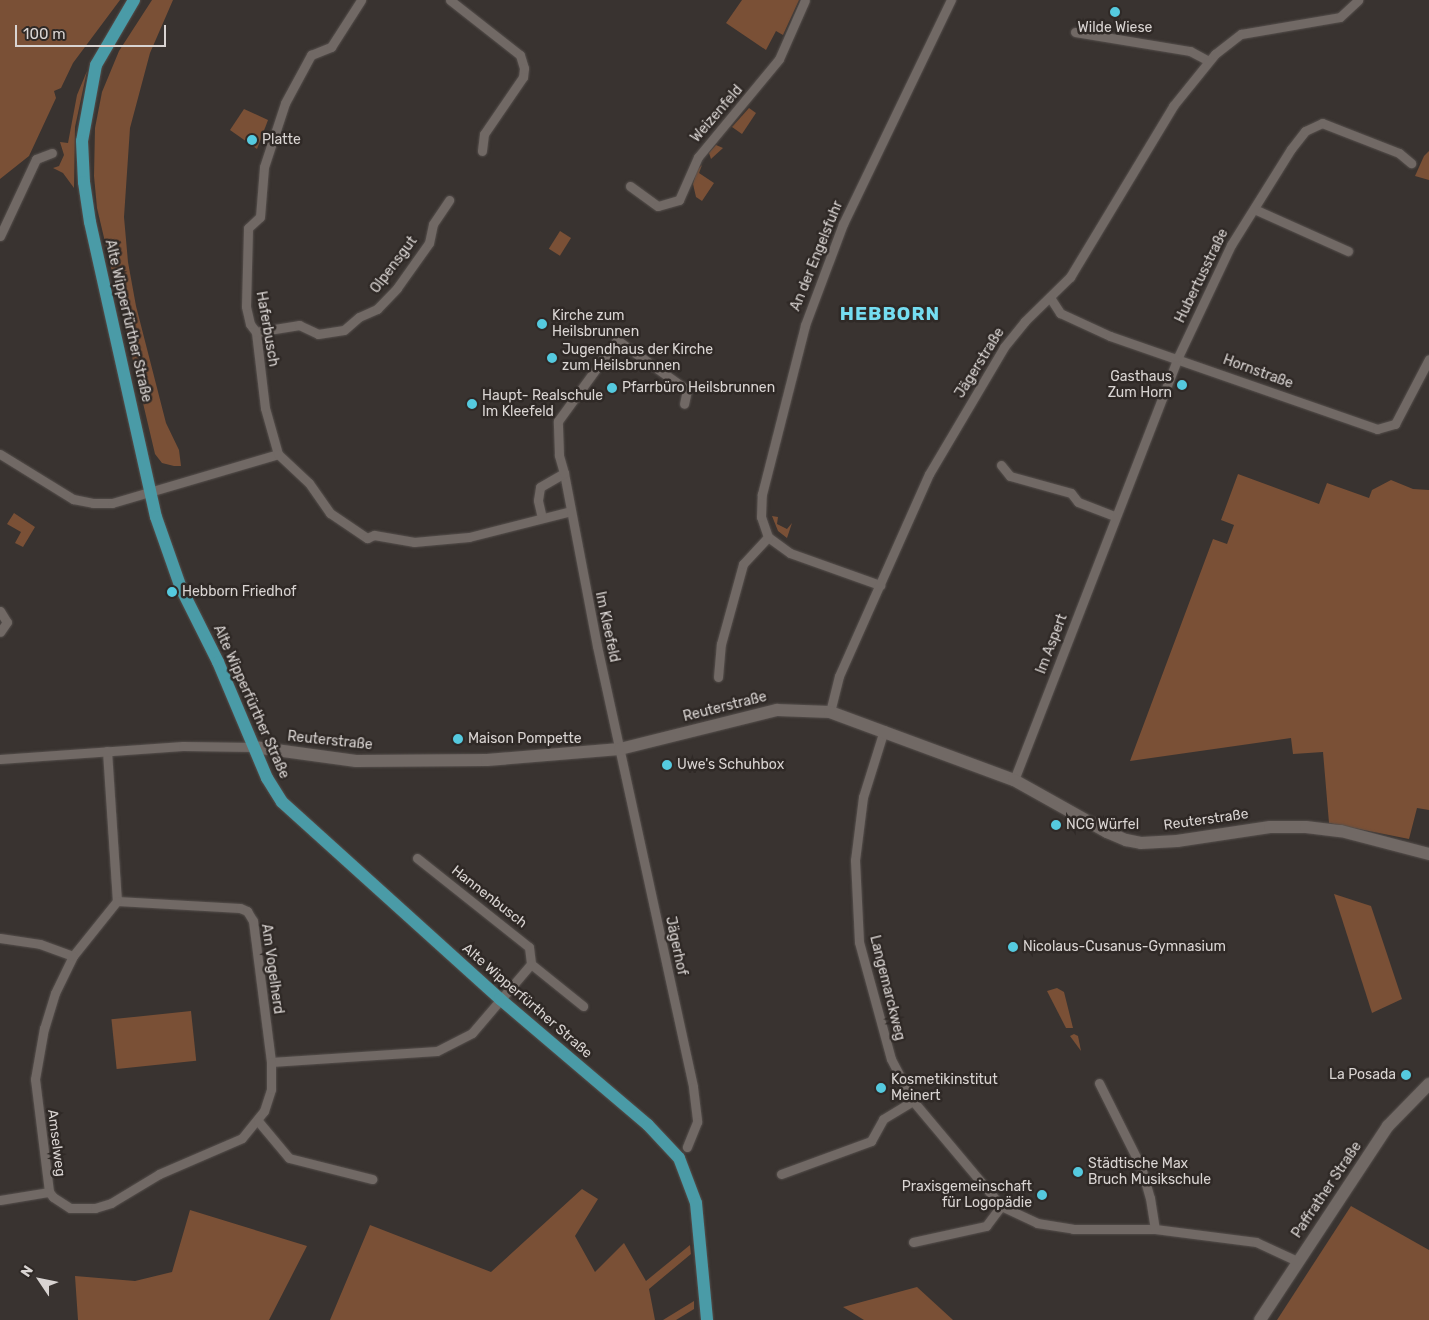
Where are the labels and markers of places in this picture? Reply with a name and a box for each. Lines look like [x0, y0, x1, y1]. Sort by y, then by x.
marker: Wilde Wiese [1109, 6, 1121, 18]
place label: Wilde Wiese [1077, 20, 1153, 36]
place label: Platte [262, 132, 301, 148]
marker: Platte [246, 134, 258, 146]
place label: Kirche zum Heilsbrunnen [552, 308, 639, 341]
marker: Kirche zum Heilsbrunnen [536, 318, 548, 330]
place label: Jugendhaus der Kirche zum Heilsbrunnen [562, 342, 714, 374]
marker: Jugendhaus der Kirche zum Heilsbrunnen [546, 352, 558, 364]
place label: Gasthaus Zum Horn [1108, 369, 1172, 402]
marker: Gasthaus Zum Horn [1176, 379, 1188, 391]
place label: Pfarrbüro Heilsbrunnen [622, 380, 775, 396]
marker: Pfarrbüro Heilsbrunnen [606, 382, 618, 394]
place label: Haupt- Realschule Im Kleefeld [482, 388, 603, 421]
marker: Haupt- Realschule Im Kleefeld [466, 398, 478, 410]
place label: Hebborn Friedhof [182, 584, 296, 600]
marker: Hebborn Friedhof [166, 586, 178, 598]
place label: Maison Pompette [468, 731, 582, 747]
marker: Maison Pompette [452, 733, 464, 745]
place label: Uwe's Schuhbox [677, 757, 784, 773]
marker: Uwe's Schuhbox [661, 759, 673, 771]
place label: NCG Würfel [1066, 817, 1139, 833]
marker: NCG Würfel [1050, 819, 1062, 831]
place label: Nicolaus-Cusanus-Gymnasium [1023, 939, 1226, 955]
marker: Nicolaus-Cusanus-Gymnasium [1007, 941, 1019, 953]
place label: La Posada [1329, 1067, 1396, 1083]
marker: La Posada [1400, 1069, 1412, 1081]
place label: Kosmetikinstitut Meinert [891, 1072, 998, 1104]
marker: Kosmetikinstitut Meinert [875, 1082, 887, 1094]
place label: Städtische Max Bruch Musikschule [1088, 1156, 1211, 1188]
marker: Städtische Max Bruch Musikschule [1072, 1166, 1084, 1178]
place label: Praxisgemeinschaft für Logopädie [902, 1179, 1032, 1212]
marker: Praxisgemeinschaft für Logopädie [1036, 1189, 1048, 1201]

